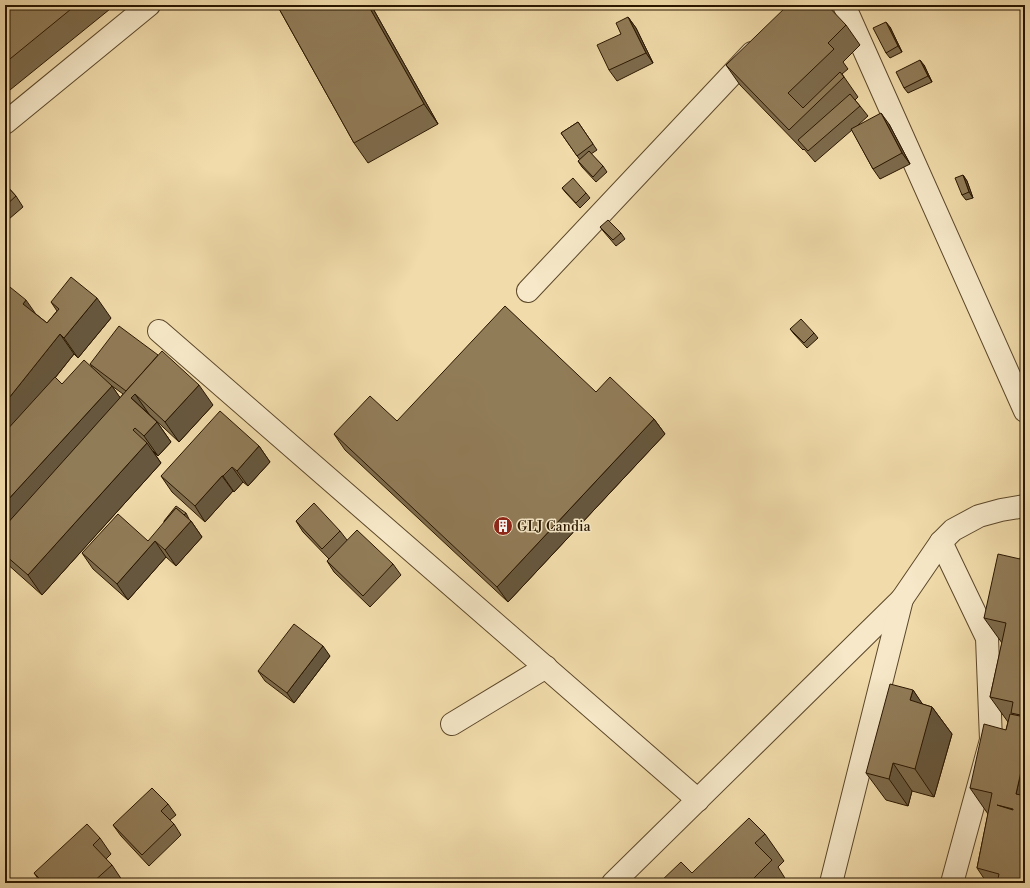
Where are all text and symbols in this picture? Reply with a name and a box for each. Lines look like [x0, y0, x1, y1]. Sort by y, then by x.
building icon: GLJ Candia [492, 515, 514, 537]
place label: GLJ Candia [517, 518, 592, 536]

